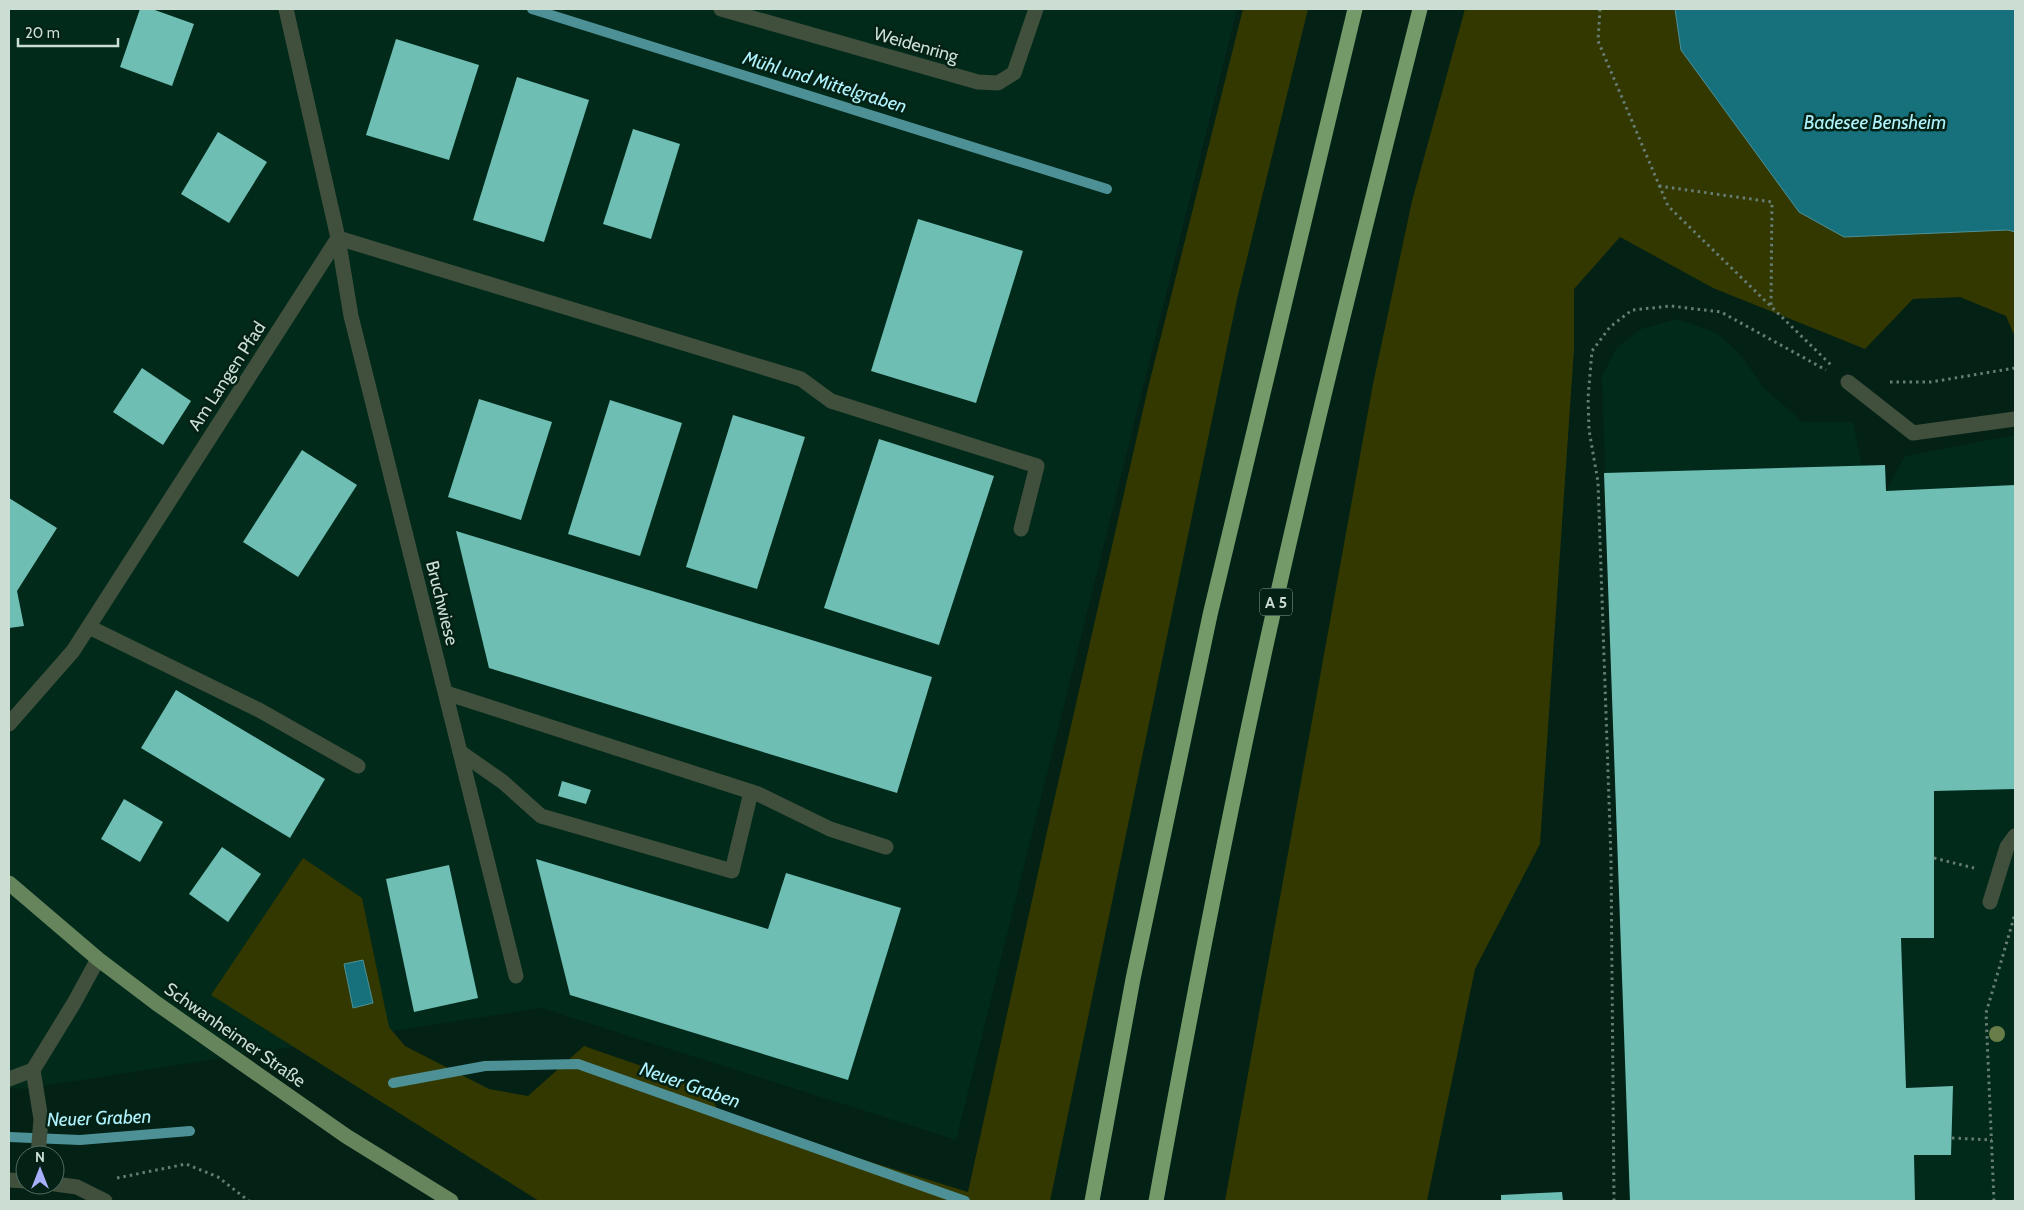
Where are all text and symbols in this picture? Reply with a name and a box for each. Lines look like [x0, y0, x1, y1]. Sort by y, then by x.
scale bar [18, 15, 118, 47]
street label: Weidenring [871, 22, 962, 68]
text: 20 m [25, 24, 60, 42]
water label: Mühl und Mittelgraben [739, 46, 910, 118]
water label: Badesee Bensheim [1804, 111, 1946, 134]
street label: Am Langen Pfad [184, 317, 270, 435]
street label: Bruchwiese [421, 558, 463, 648]
road number: A 5 [1260, 588, 1292, 616]
street label: Schwanheimer Straße [160, 978, 310, 1092]
water label: Neuer Graben [637, 1057, 743, 1113]
water label: Neuer Graben [46, 1105, 152, 1131]
north arrow [15, 1145, 65, 1195]
text: N [35, 1148, 45, 1166]

